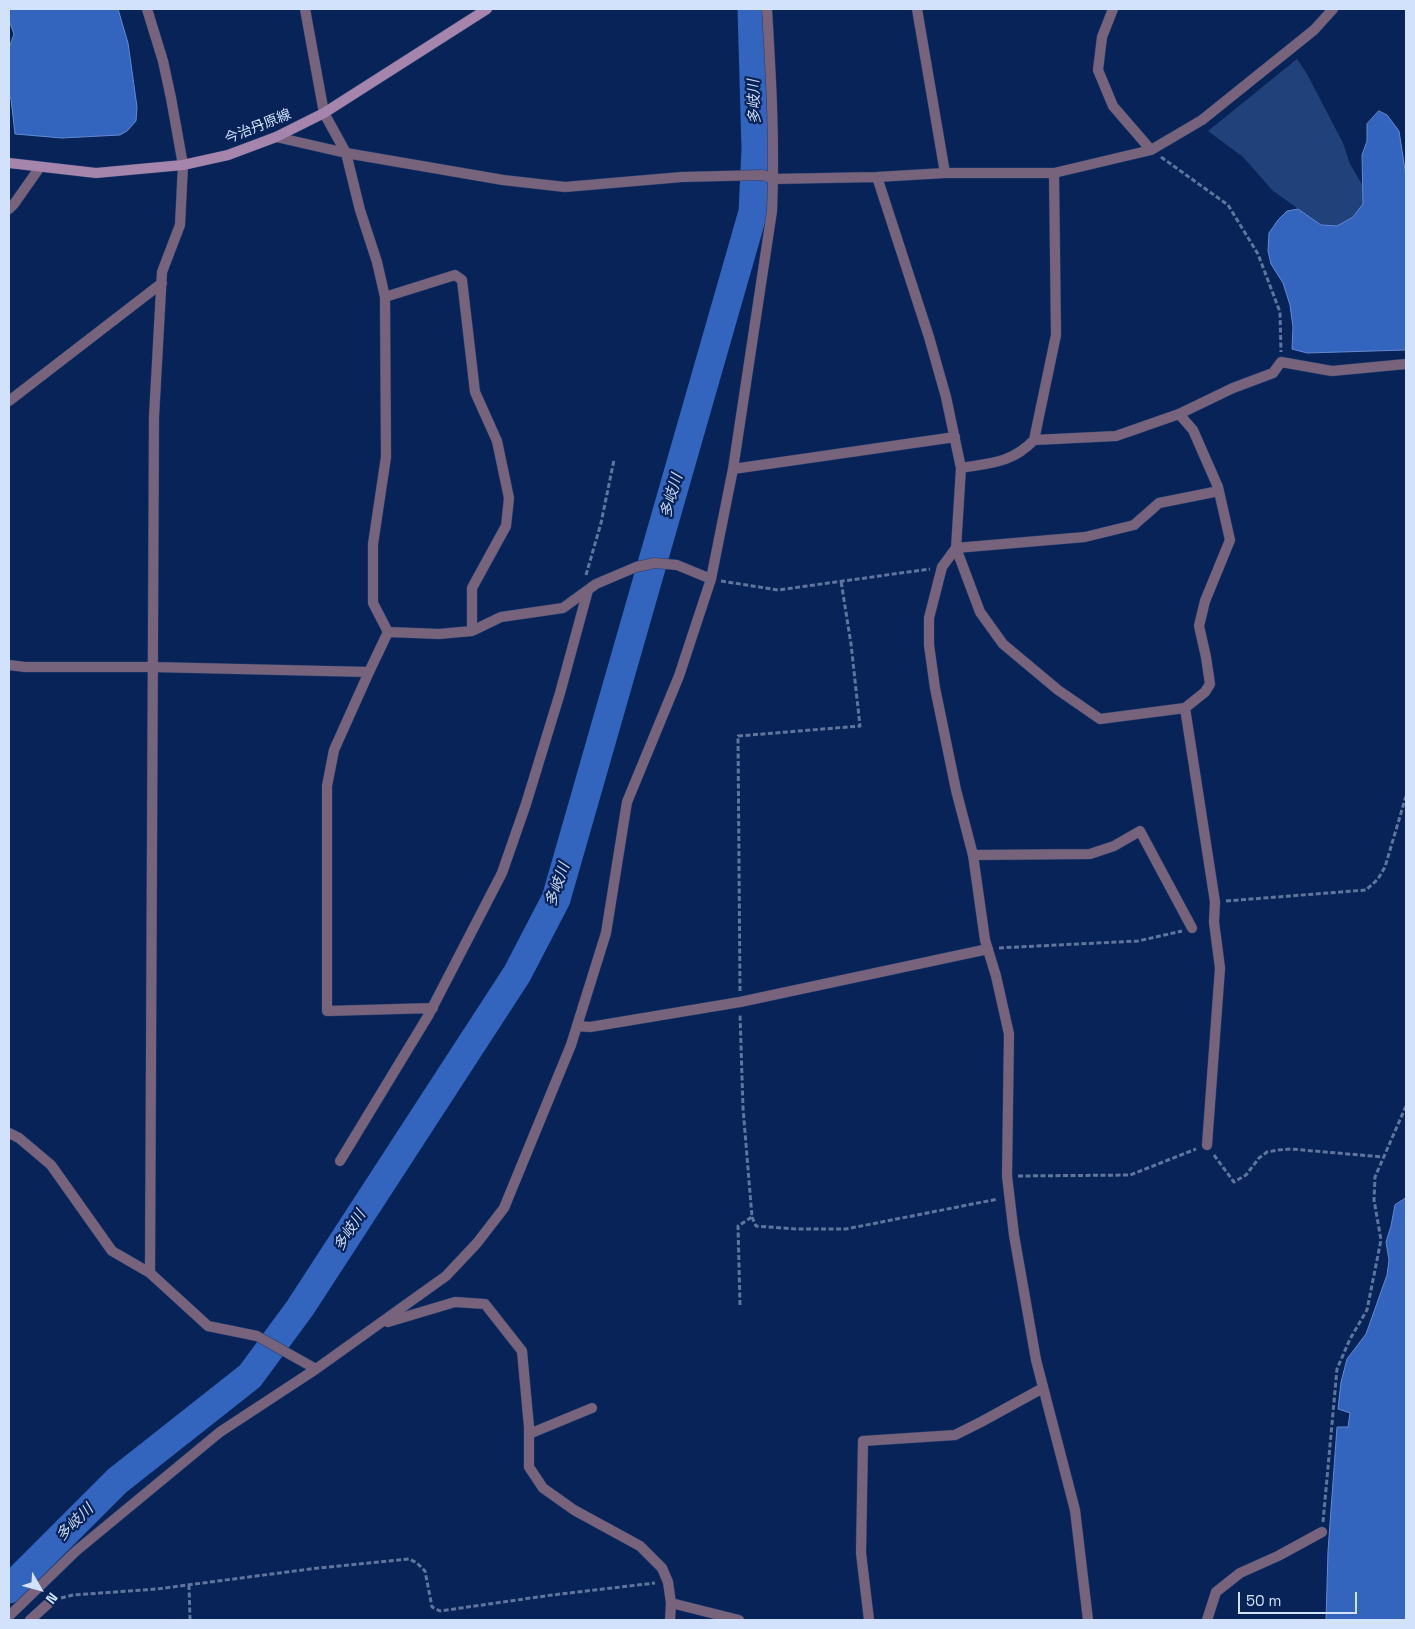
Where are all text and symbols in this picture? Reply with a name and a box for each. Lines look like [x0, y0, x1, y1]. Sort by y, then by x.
water label: 多岐川 [745, 79, 765, 125]
street label: 今治丹原線 [222, 106, 294, 148]
water label: 多岐川 [657, 472, 687, 520]
water label: 多岐川 [542, 861, 574, 909]
water label: 多岐川 [330, 1207, 370, 1255]
water label: 多岐川 [53, 1501, 97, 1545]
north arrow [15, 1564, 65, 1614]
scale bar [1240, 1582, 1359, 1614]
text: N [42, 1589, 62, 1607]
text: 50 m [1246, 1591, 1281, 1610]

